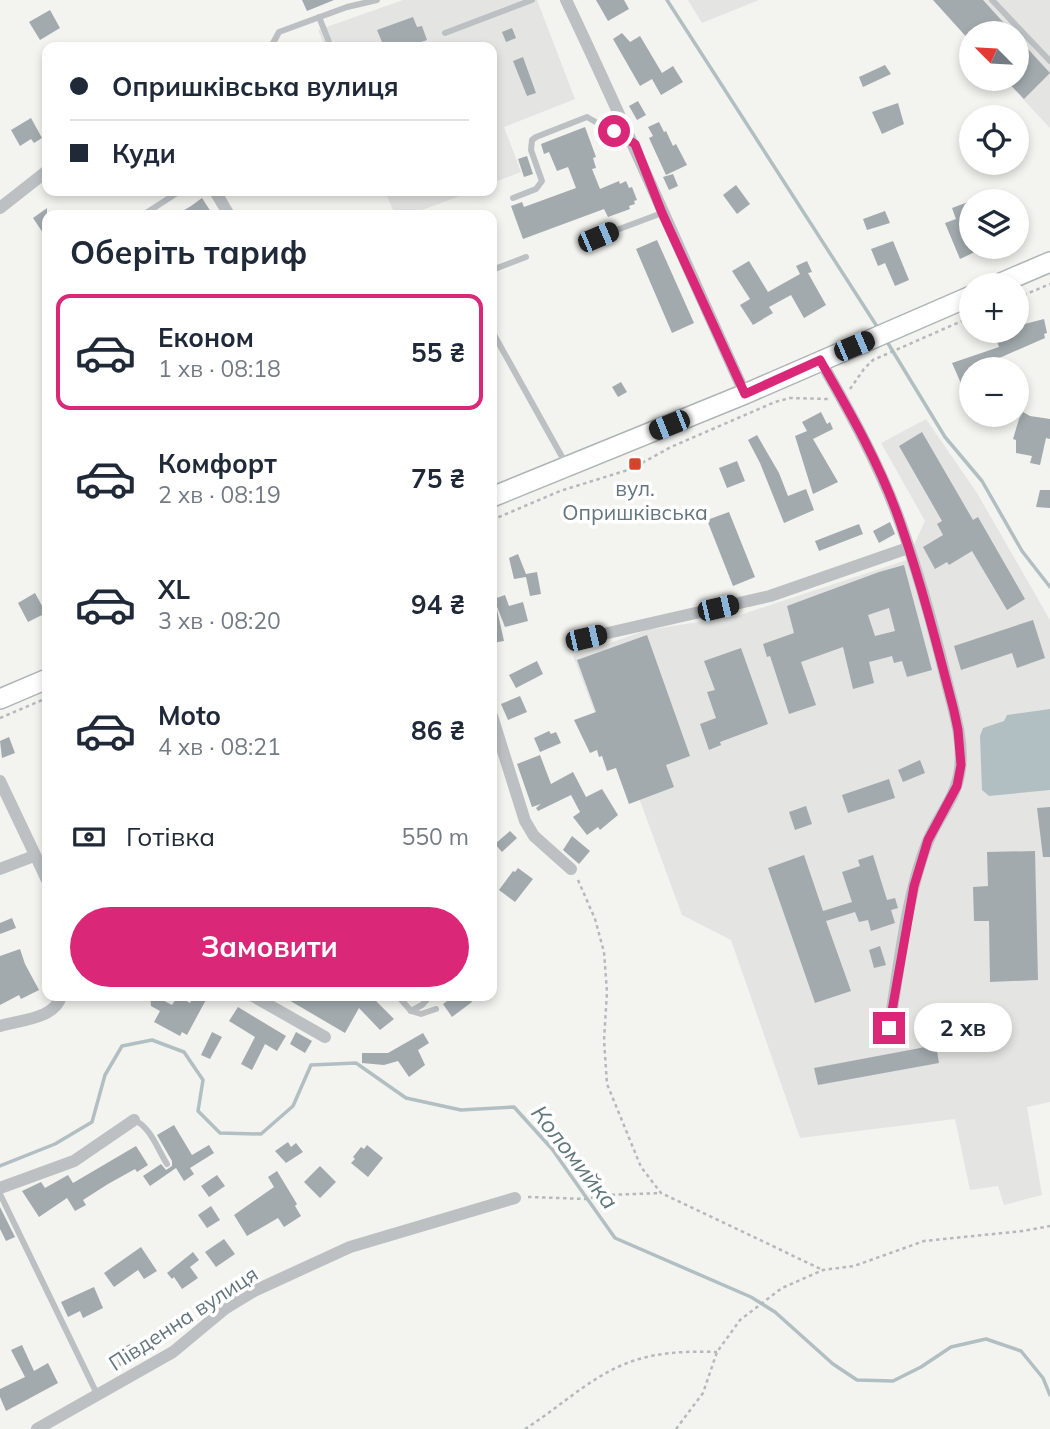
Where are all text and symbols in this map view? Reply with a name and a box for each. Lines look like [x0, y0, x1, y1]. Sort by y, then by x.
north arrow [959, 21, 1029, 91]
map controls [959, 21, 1029, 427]
text: Опришківська вулиця [112, 70, 398, 103]
button: locate [959, 105, 1029, 175]
route start [598, 115, 630, 147]
text: Куди [112, 137, 176, 170]
button: layers [959, 189, 1029, 259]
car [575, 219, 622, 255]
text: Оберіть тариф [70, 232, 307, 272]
button: + [959, 273, 1029, 343]
icon: car [74, 321, 137, 384]
text: Економ [158, 321, 254, 354]
car [831, 328, 878, 364]
text: 55 ₴ [411, 336, 465, 369]
text: 1 хв · 08:18 [158, 354, 281, 383]
button: − [959, 357, 1029, 427]
car [646, 407, 693, 443]
icon: car [74, 447, 137, 510]
text: Комфорт [158, 447, 277, 480]
marker: вул. Опришківська [627, 456, 643, 472]
text: 75 ₴ [411, 462, 465, 495]
place label: вул. Опришківська [562, 475, 708, 525]
text: 2 хв · 08:19 [158, 480, 281, 509]
icon: car [74, 573, 137, 636]
text: XL [158, 573, 190, 606]
text: 94 ₴ [411, 588, 465, 621]
car [696, 593, 741, 623]
text: 3 хв · 08:20 [158, 606, 281, 635]
car [564, 623, 609, 653]
icon: car [74, 699, 137, 762]
text: Moto [158, 699, 221, 732]
text: 86 ₴ [411, 714, 465, 747]
text: 4 хв · 08:21 [158, 732, 281, 761]
icon: cash [70, 818, 108, 856]
text: Готівка [126, 820, 215, 853]
text: 550 m [401, 822, 469, 851]
button: Замовити [70, 907, 469, 987]
callout: 2 хв [914, 1004, 1012, 1052]
route end [873, 1012, 905, 1044]
text: 2 хв [940, 1013, 986, 1042]
water label: Коломийка [525, 1099, 625, 1215]
street label: Південна вулиця [104, 1260, 262, 1376]

